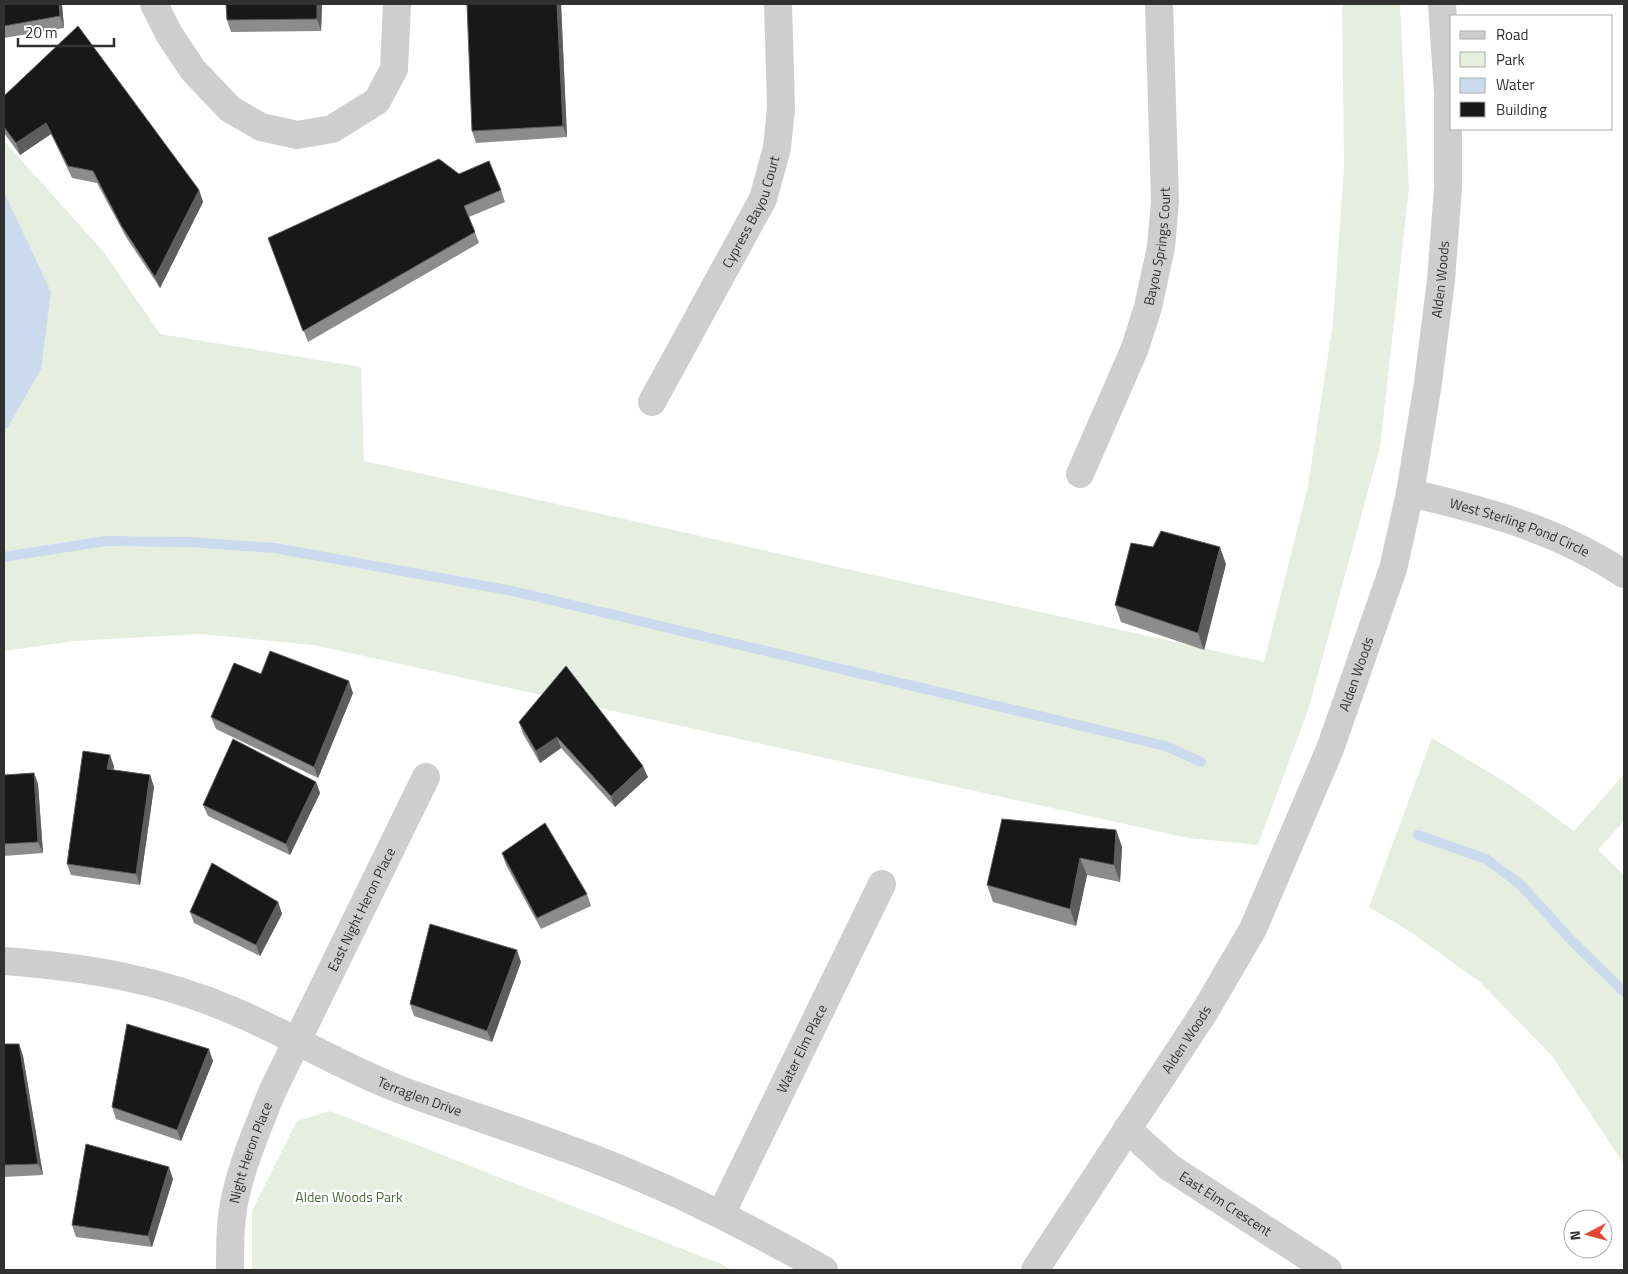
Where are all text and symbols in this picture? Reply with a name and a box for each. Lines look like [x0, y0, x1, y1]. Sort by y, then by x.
scale bar [18, 15, 114, 47]
legend [1450, 15, 1613, 130]
text: 20 m [25, 21, 58, 44]
text: Road [1496, 23, 1528, 46]
text: Park [1496, 48, 1525, 71]
text: Water [1496, 73, 1535, 96]
text: Building [1496, 98, 1547, 121]
street label: Cypress Bayou Court [716, 153, 784, 272]
street label: Bayou Springs Court [1138, 187, 1175, 307]
street label: Alden Woods [1425, 240, 1454, 319]
street label: West Sterling Pond Circle [1448, 492, 1594, 562]
street label: Alden Woods [1333, 634, 1378, 714]
street label: East Night Heron Place [322, 844, 400, 975]
street label: Water Elm Place [771, 1000, 832, 1096]
street label: Alden Woods [1156, 1001, 1216, 1077]
street label: Terraglen Drive [374, 1071, 465, 1121]
street label: Night Heron Place [223, 1099, 277, 1205]
street label: East Elm Crescent [1175, 1165, 1276, 1241]
park label: Alden Woods Park [295, 1186, 403, 1207]
north arrow [1563, 1209, 1613, 1259]
text: N [1564, 1229, 1586, 1241]

